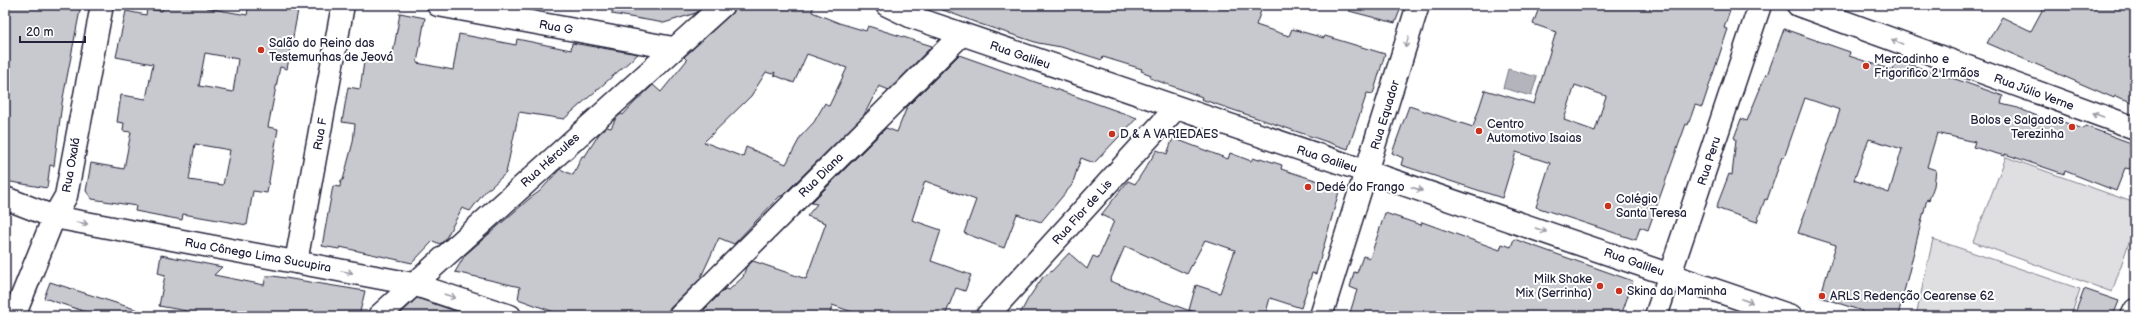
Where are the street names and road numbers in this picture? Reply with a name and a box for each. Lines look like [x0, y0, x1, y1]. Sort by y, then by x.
street label: Rua G [538, 17, 574, 38]
street label: Rua Galileu [988, 38, 1052, 73]
street label: Rua Júlio Verne [1992, 71, 2076, 114]
street label: Rua Equador [1368, 78, 1403, 152]
street label: Rua F [310, 116, 331, 151]
street label: Rua Hércules [518, 130, 583, 191]
street label: Rua Peru [1695, 135, 1724, 187]
street label: Rua Oxalá [59, 136, 84, 194]
street label: Rua Galileu [1295, 143, 1359, 176]
street label: Rua Diana [796, 150, 847, 201]
street label: Rua Flor de Lis [1049, 177, 1116, 248]
street label: Rua Cônego Lima Sucupira [183, 235, 333, 276]
street label: Rua Galileu [1602, 245, 1666, 280]

